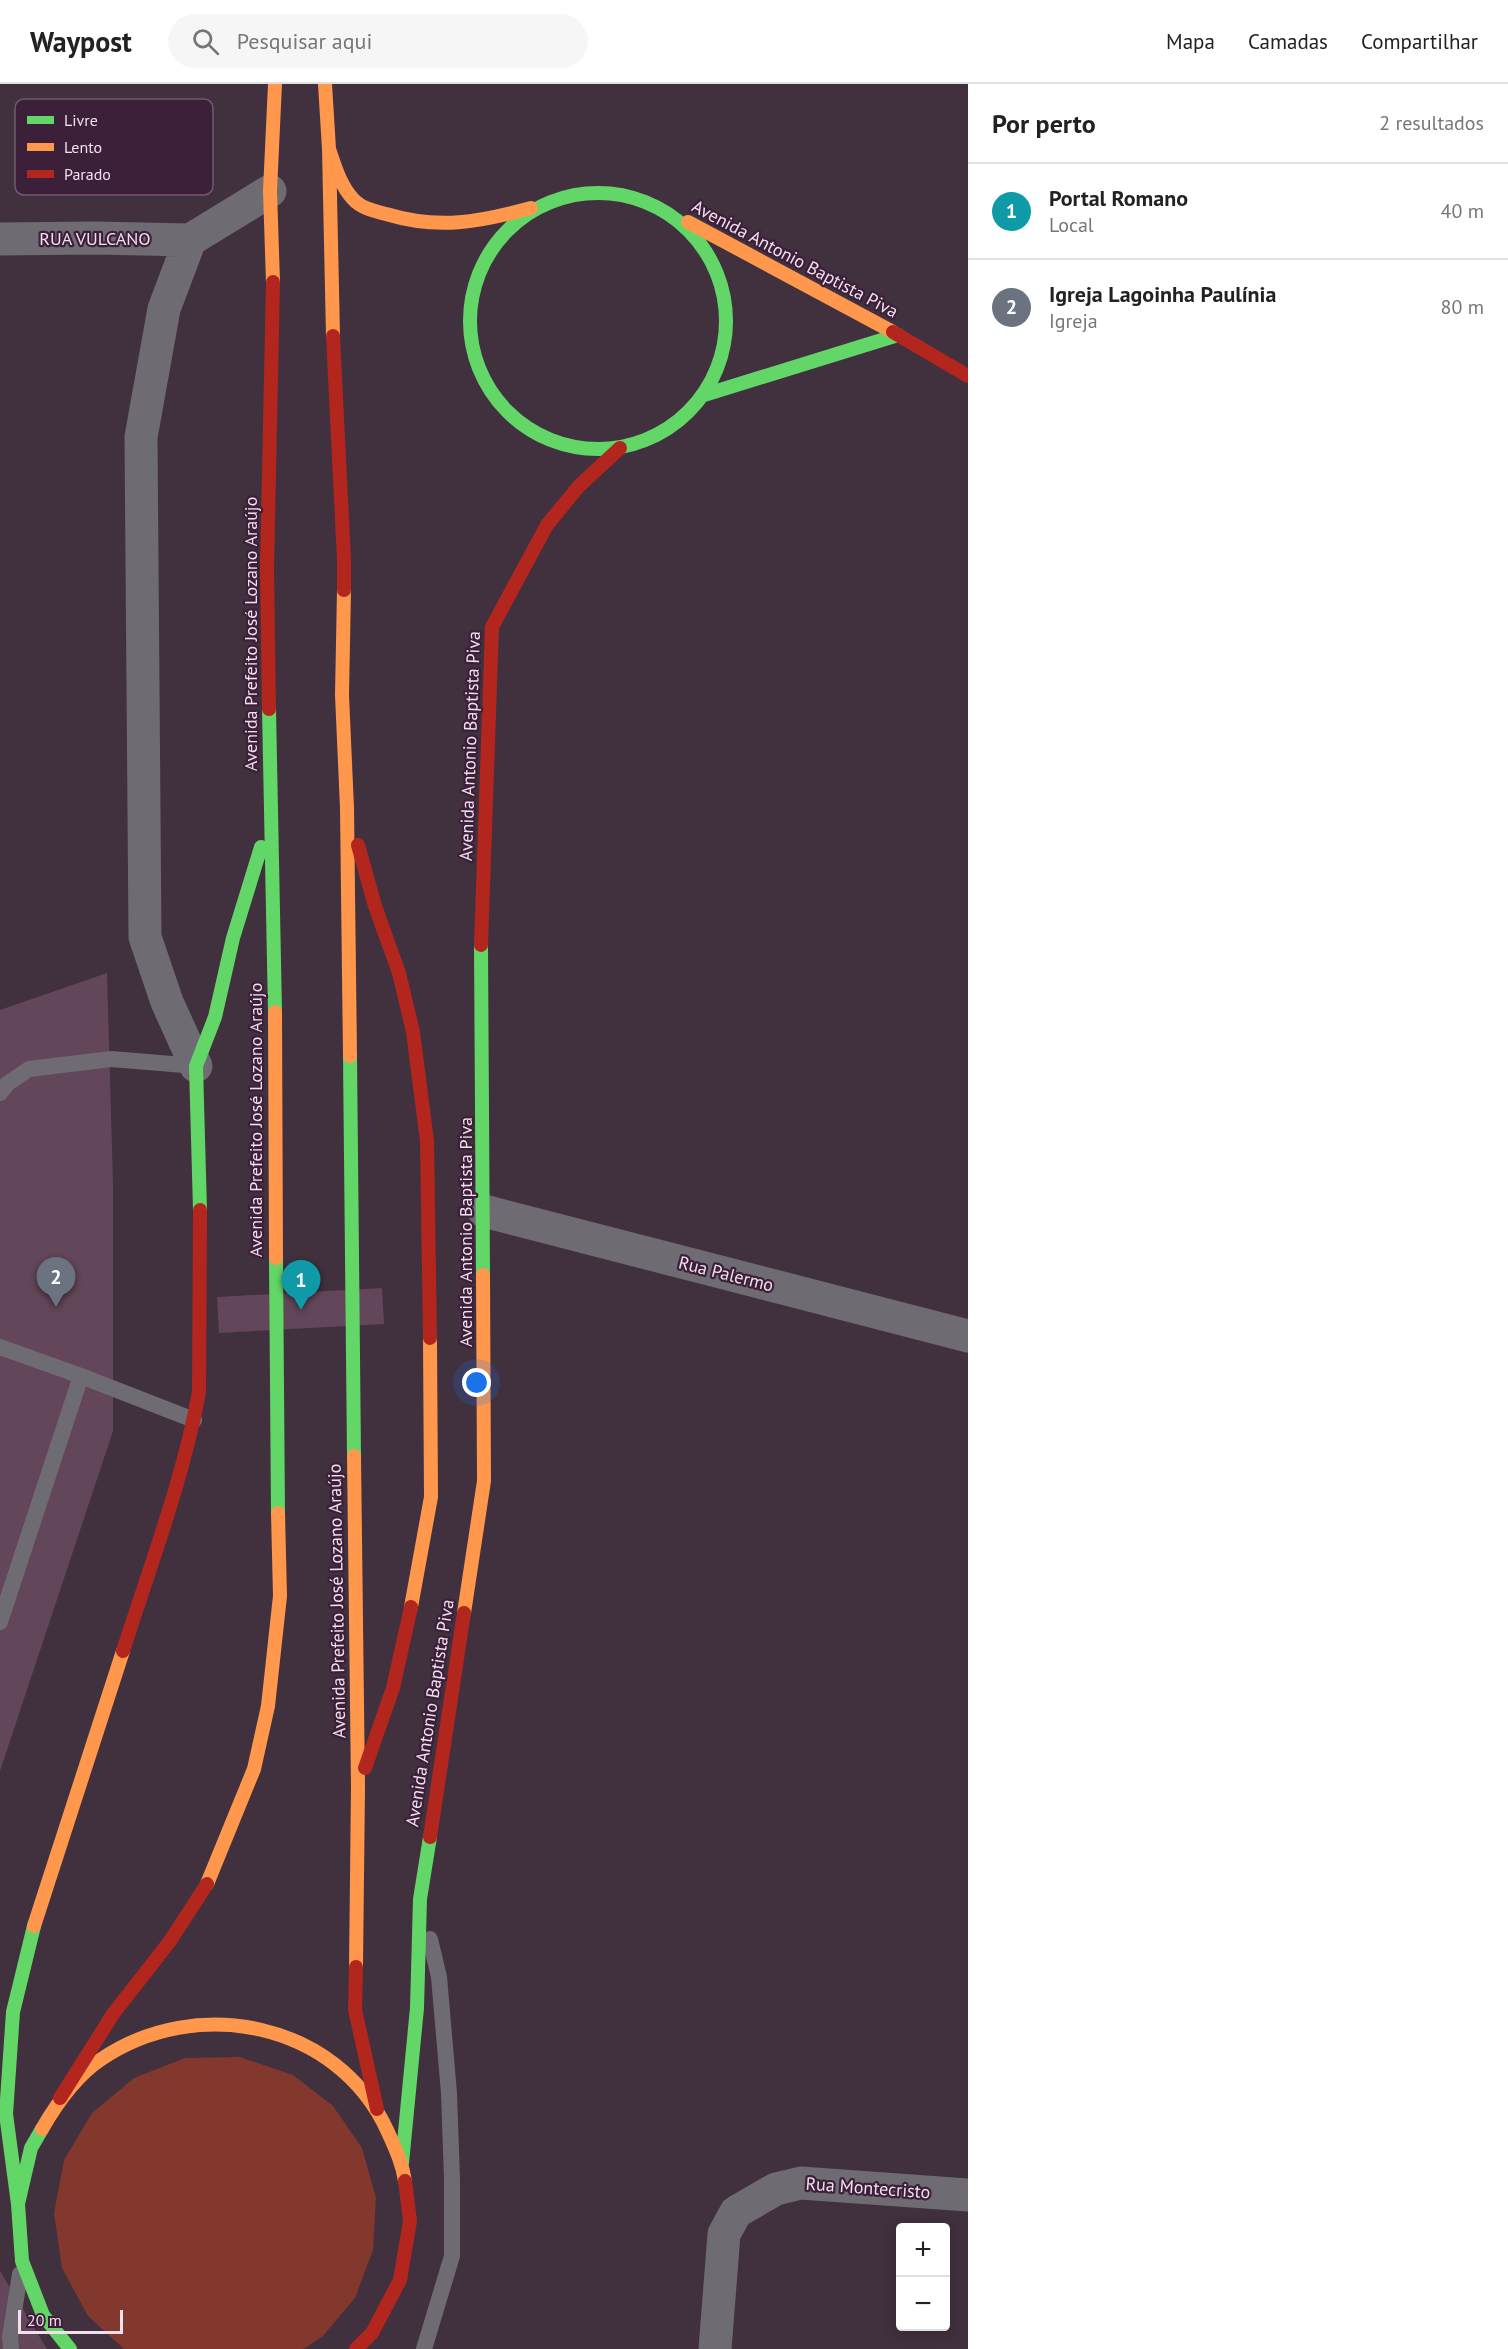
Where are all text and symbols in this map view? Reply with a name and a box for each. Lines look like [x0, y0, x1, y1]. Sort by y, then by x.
search box [168, 14, 588, 68]
text: Waypost [30, 23, 132, 60]
icon: search [189, 25, 222, 58]
text: Pesquisar aqui [237, 27, 372, 55]
text: Mapa [1166, 28, 1215, 55]
text: Camadas [1248, 28, 1328, 55]
text: Compartilhar [1361, 28, 1478, 55]
legend [15, 99, 213, 195]
text: Por perto [992, 107, 1096, 140]
text: Livre [64, 110, 98, 130]
text: 2 resultados [1379, 110, 1484, 136]
text: Lento [64, 137, 102, 157]
text: Parado [64, 164, 111, 184]
text: Portal Romano [1049, 184, 1188, 212]
street label: Avenida Antonio Baptista Piva [688, 194, 902, 323]
text: 1 [1006, 198, 1017, 224]
text: 40 m [1441, 198, 1484, 224]
text: Local [1049, 212, 1094, 238]
street label: RUA VULCANO [39, 227, 151, 250]
text: Igreja Lagoinha Paulínia [1049, 280, 1276, 308]
text: 2 [1006, 294, 1017, 320]
text: 80 m [1441, 294, 1484, 320]
text: Igreja [1049, 308, 1098, 334]
street label: Avenida Prefeito José Lozano Araújo [239, 497, 262, 771]
street label: Avenida Antonio Baptista Piva [454, 631, 485, 861]
street label: Avenida Prefeito José Lozano Araújo [244, 983, 267, 1257]
street label: Avenida Antonio Baptista Piva [454, 1117, 477, 1347]
street label: Rua Palermo [676, 1251, 776, 1296]
pin: 2 [36, 1258, 76, 1307]
pin: 1 [282, 1260, 320, 1310]
your location [462, 1368, 491, 1397]
street label: Avenida Prefeito José Lozano Araújo [323, 1464, 350, 1739]
street label: Avenida Antonio Baptista Piva [400, 1597, 459, 1828]
street label: Rua Montecristo [805, 2172, 931, 2203]
map controls [896, 2223, 950, 2331]
button: + [896, 2223, 950, 2277]
button: − [896, 2277, 950, 2331]
scale bar [18, 2307, 123, 2334]
text: 20 m [27, 2310, 62, 2330]

